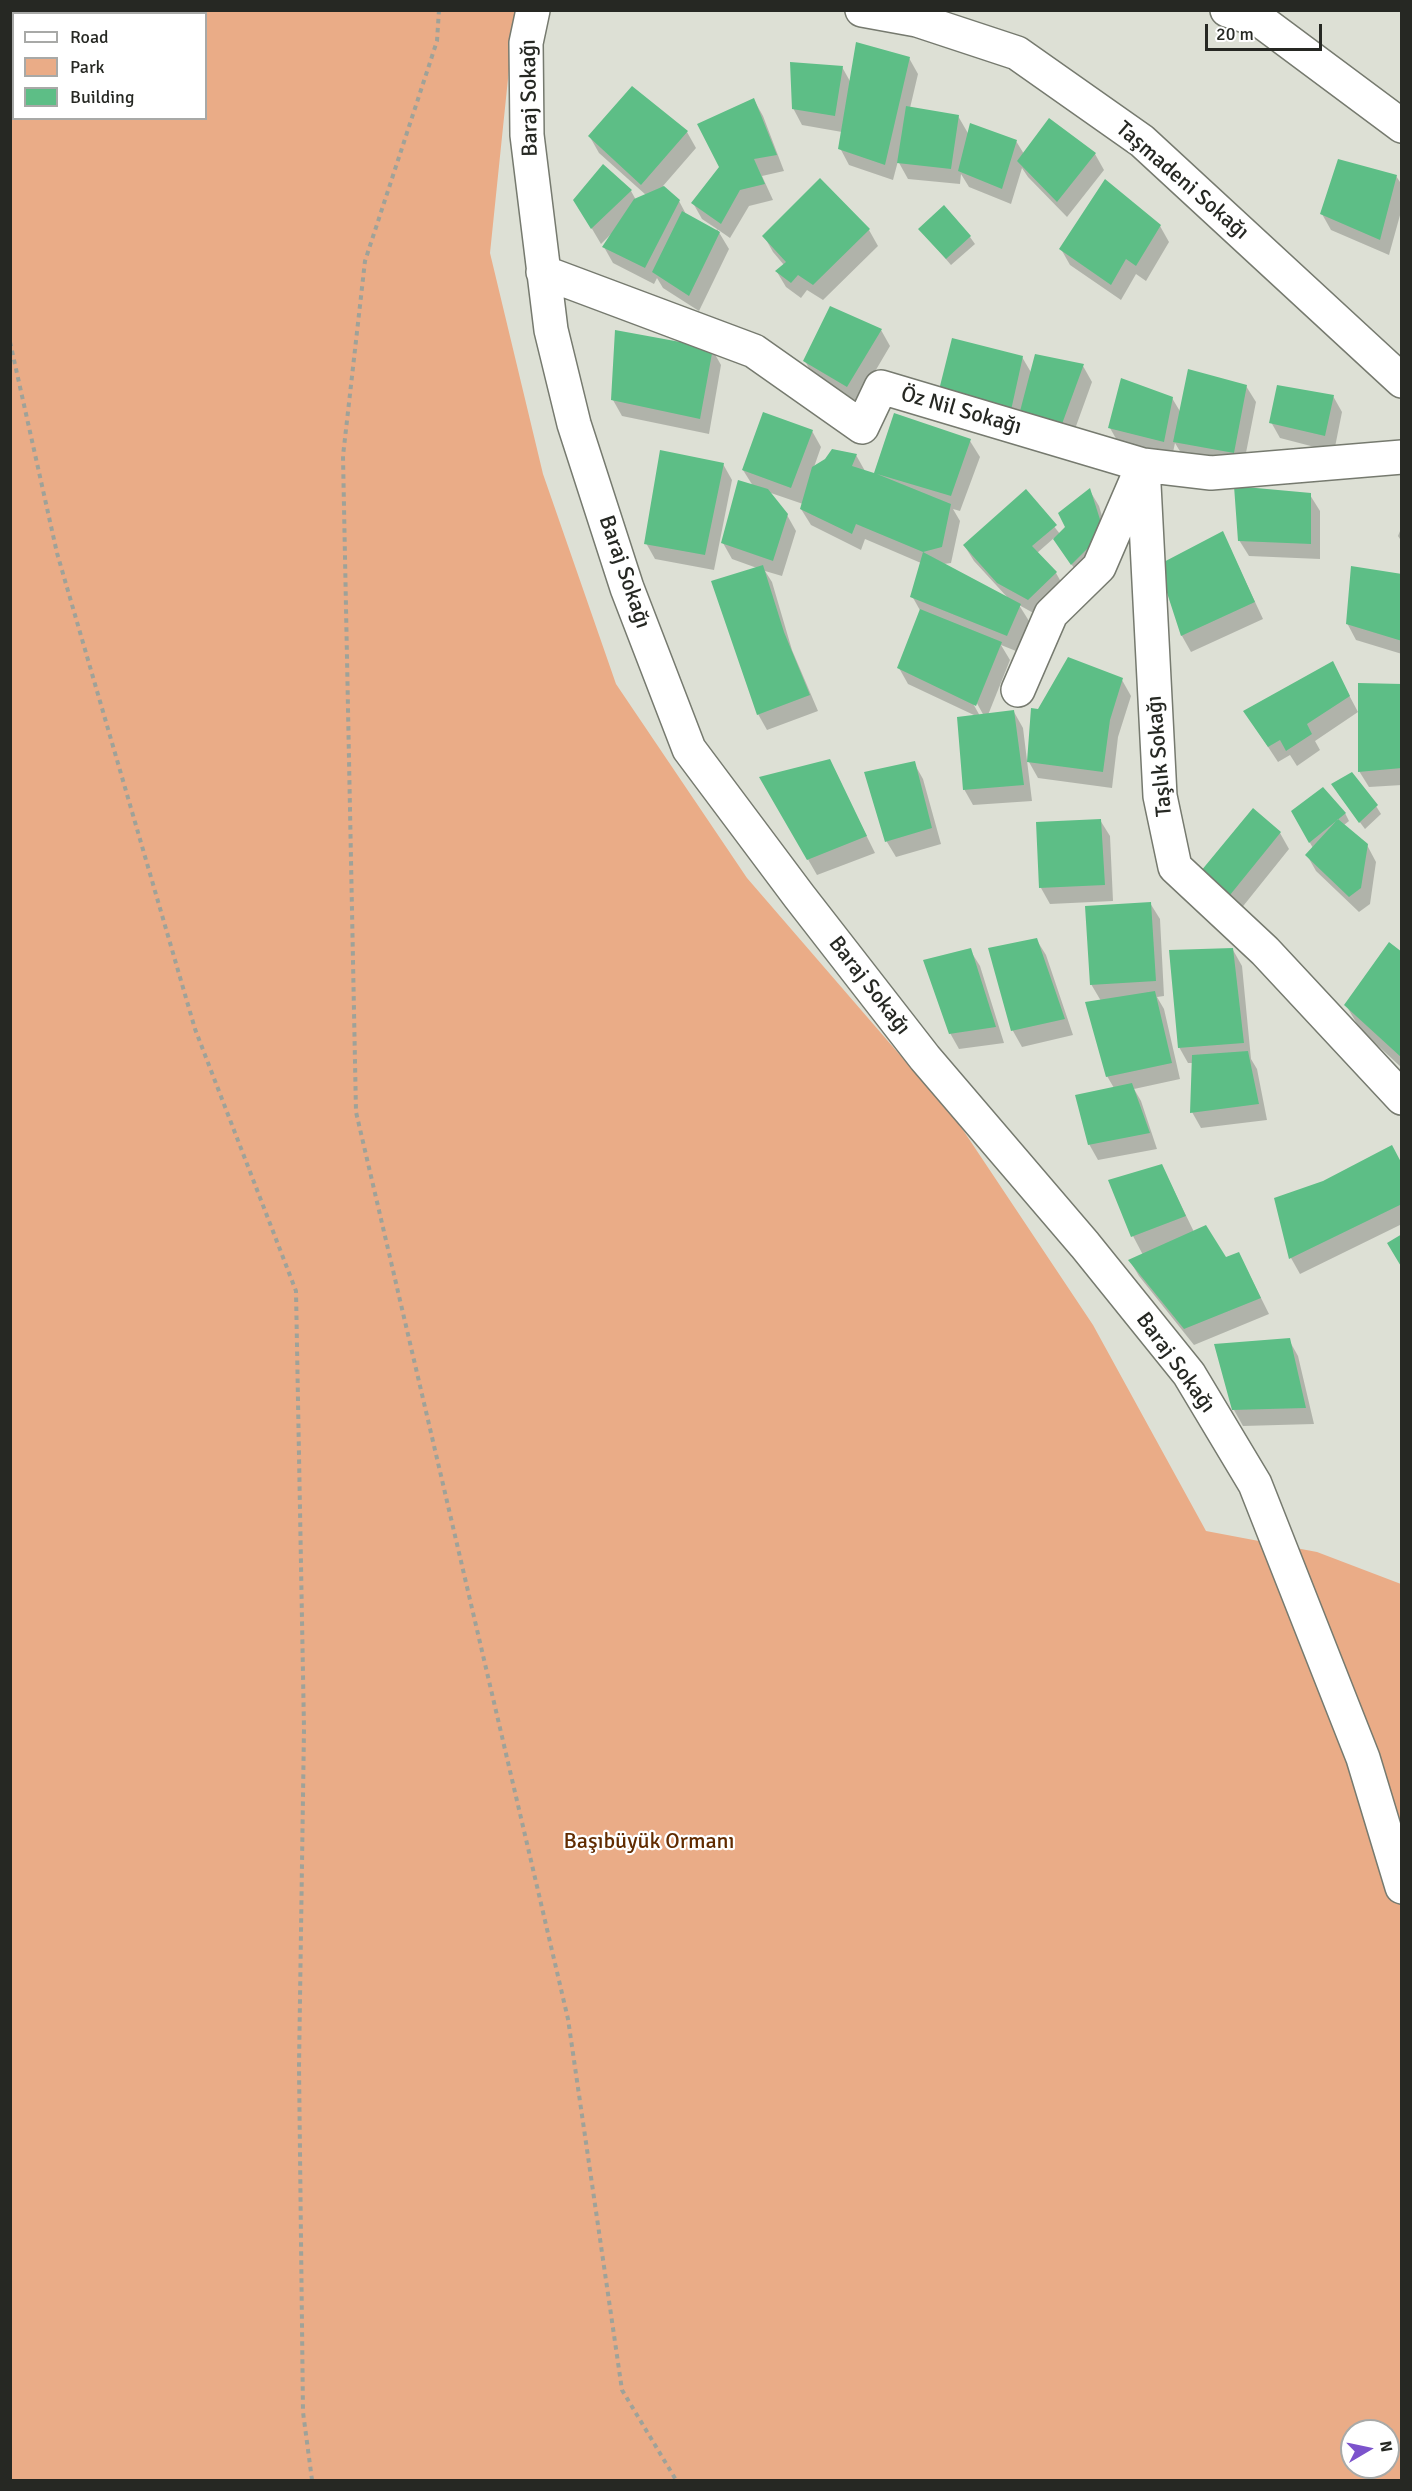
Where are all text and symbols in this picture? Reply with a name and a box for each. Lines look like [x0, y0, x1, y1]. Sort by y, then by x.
legend [12, 12, 207, 120]
scale bar [1208, 12, 1325, 50]
text: 20 m [1216, 23, 1254, 45]
text: Road [70, 26, 109, 48]
street label: Baraj Sokağı [516, 39, 544, 157]
text: Park [70, 56, 105, 78]
text: Building [70, 86, 134, 108]
street label: Taşmadeni Sokağı [1110, 116, 1254, 246]
street label: Öz Nil Sokağı [898, 381, 1024, 441]
street label: Baraj Sokağı [592, 512, 656, 632]
street label: Taşlık Sokağı [1142, 694, 1178, 818]
street label: Baraj Sokağı [822, 931, 916, 1041]
street label: Baraj Sokağı [1130, 1308, 1220, 1418]
park label: Başıbüyük Ormanı [563, 1829, 735, 1855]
north arrow [1340, 2419, 1400, 2479]
text: N [1375, 2439, 1397, 2454]

